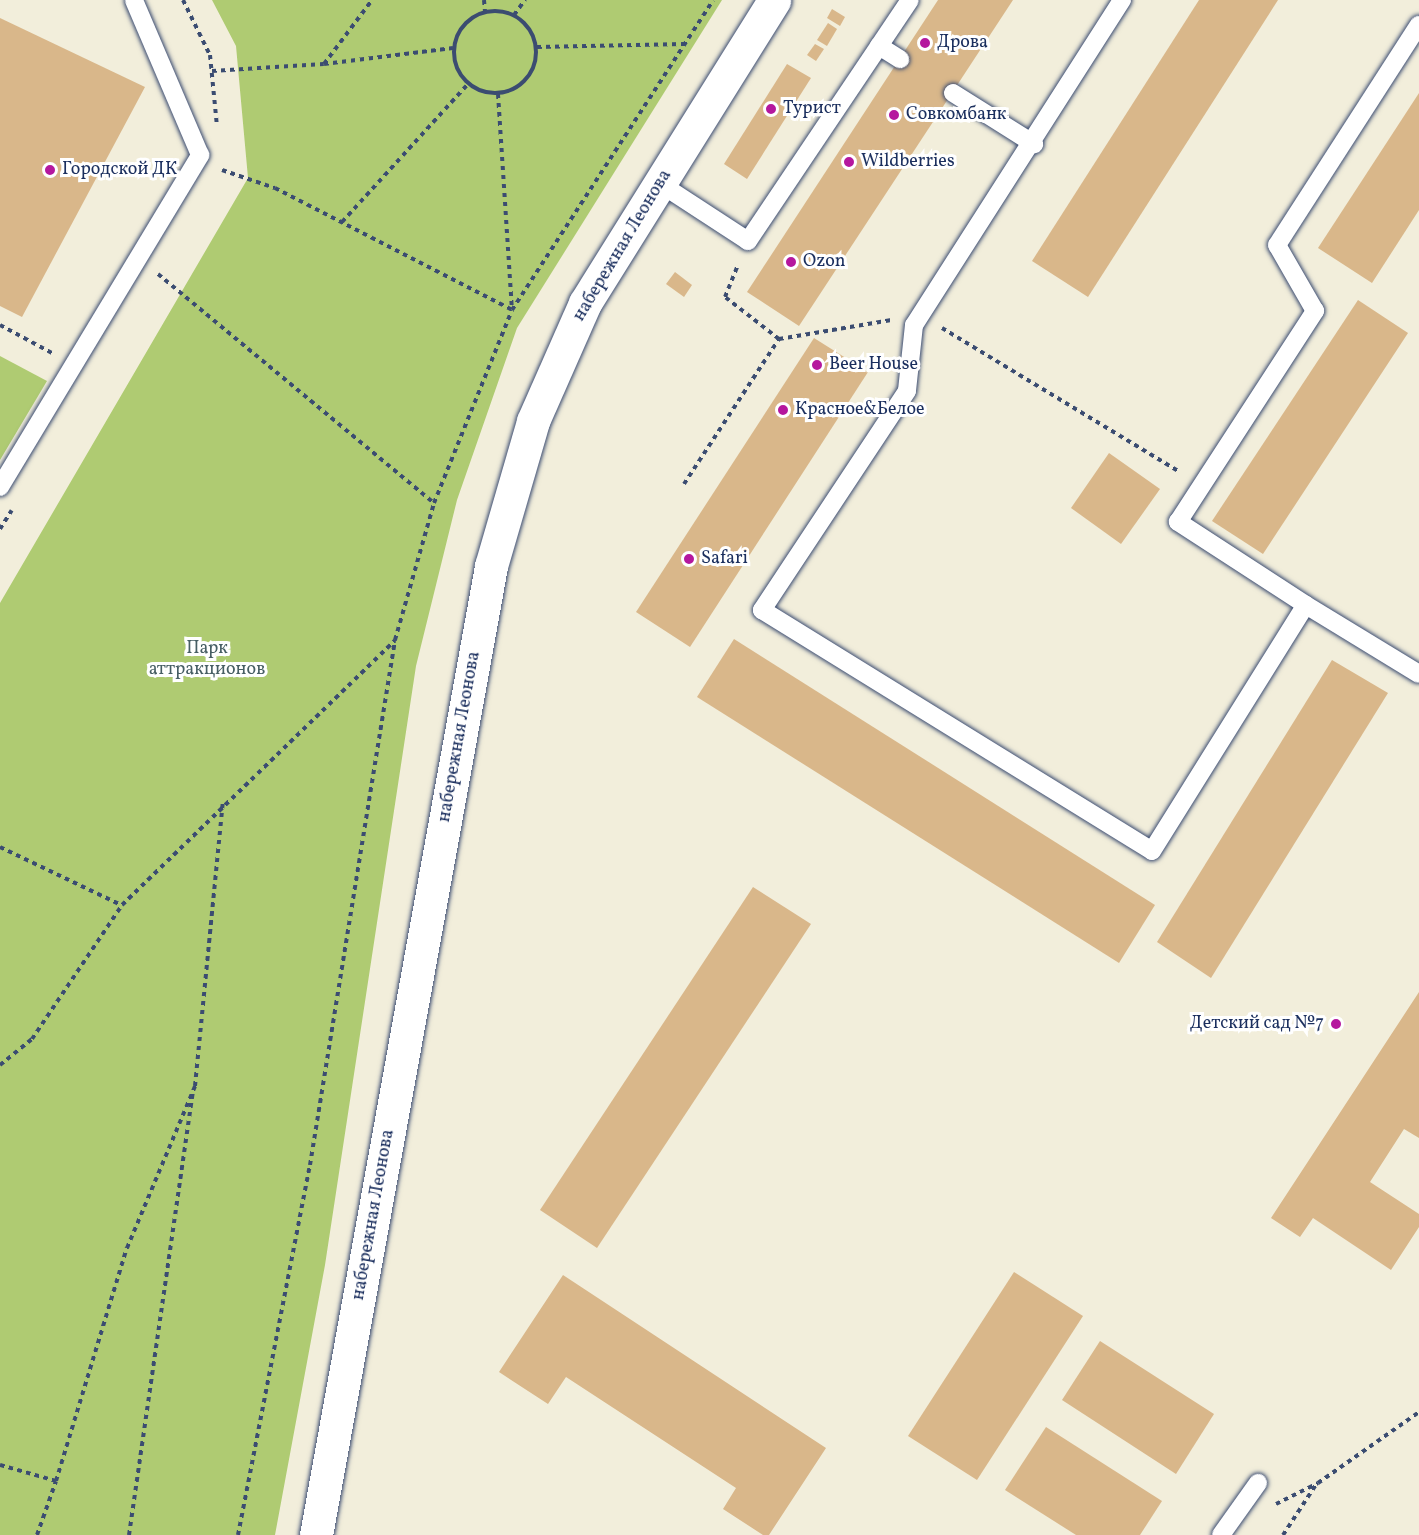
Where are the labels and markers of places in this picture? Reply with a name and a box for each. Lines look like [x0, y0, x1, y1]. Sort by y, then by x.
place label: Дрова [937, 32, 988, 54]
marker: Дрова [918, 36, 932, 50]
place label: Турист [783, 98, 841, 120]
marker: Турист [764, 102, 778, 116]
place label: Совкомбанк [906, 104, 1006, 126]
marker: Совкомбанк [887, 108, 901, 122]
place label: Wildberries [861, 151, 955, 173]
marker: Wildberries [842, 155, 856, 169]
place label: Городской ДК [62, 159, 177, 181]
marker: Городской ДК [43, 163, 57, 177]
place label: Ozon [803, 251, 845, 273]
marker: Ozon [784, 255, 798, 269]
place label: Beer House [829, 354, 918, 376]
marker: Beer House [810, 358, 824, 372]
place label: Красное&Белое [795, 399, 925, 421]
marker: Красное&Белое [776, 403, 790, 417]
place label: Safari [701, 548, 748, 570]
marker: Safari [682, 552, 696, 566]
place label: Детский сад №7 [1190, 1013, 1324, 1035]
marker: Детский сад №7 [1329, 1017, 1343, 1031]

